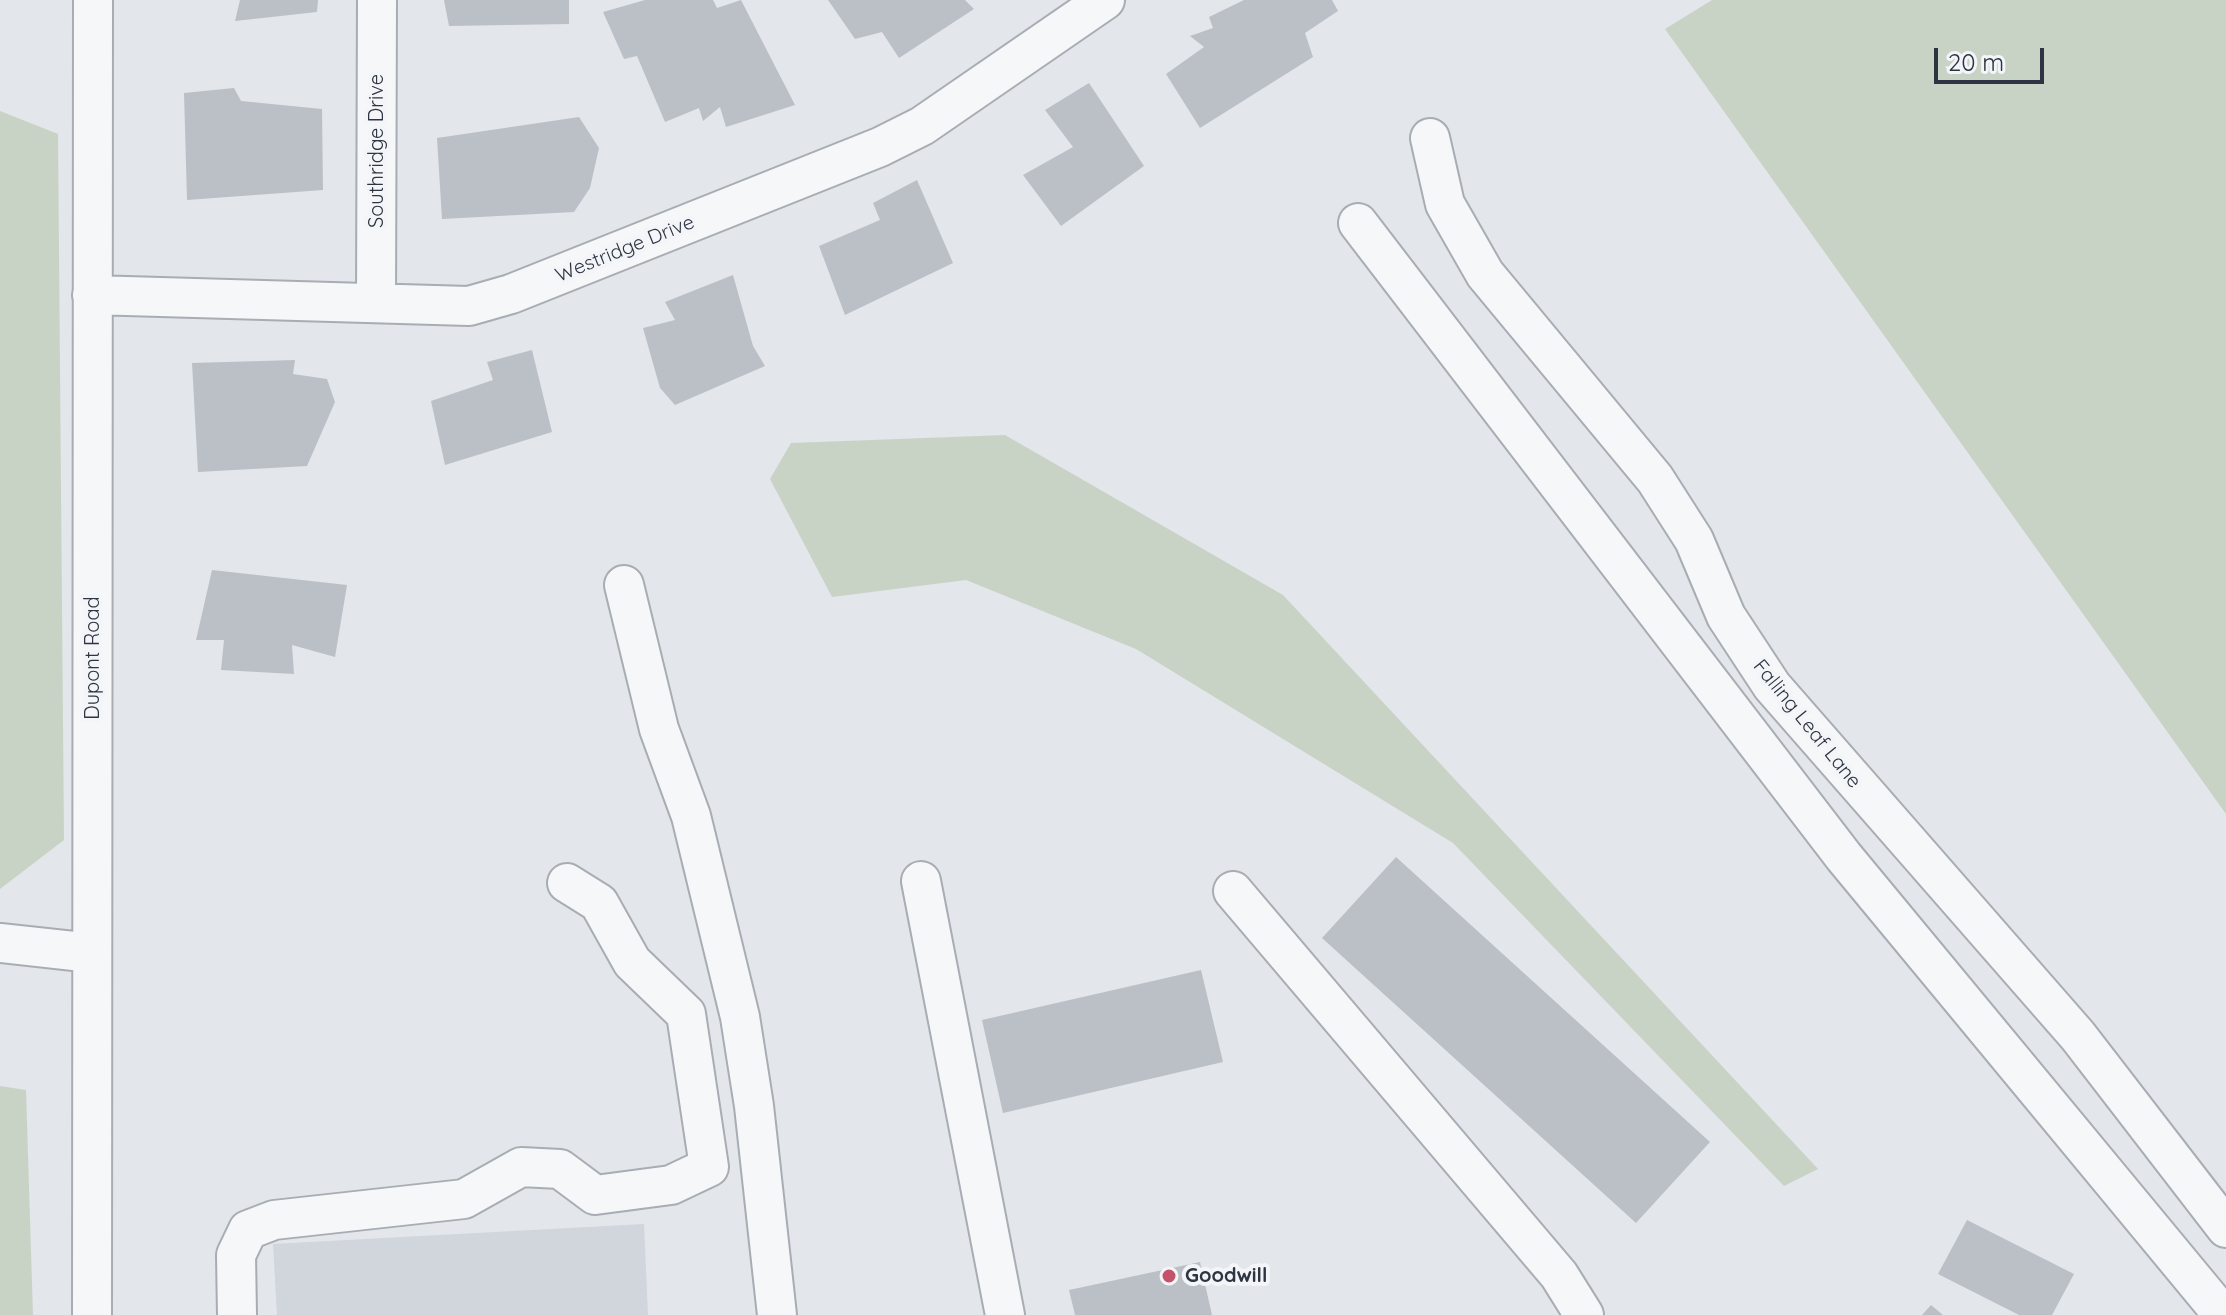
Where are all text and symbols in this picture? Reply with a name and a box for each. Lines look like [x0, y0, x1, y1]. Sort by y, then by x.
scale bar [1938, 32, 2048, 82]
text: 20 m [1948, 47, 2004, 77]
street label: Southridge Drive [365, 74, 389, 228]
street label: Westridge Drive [552, 210, 698, 288]
street label: Dupont Road [81, 596, 105, 720]
street label: Falling Leaf Lane [1748, 655, 1866, 793]
place label: Goodwill [1185, 1264, 1267, 1288]
marker: Goodwill [1160, 1267, 1178, 1285]

